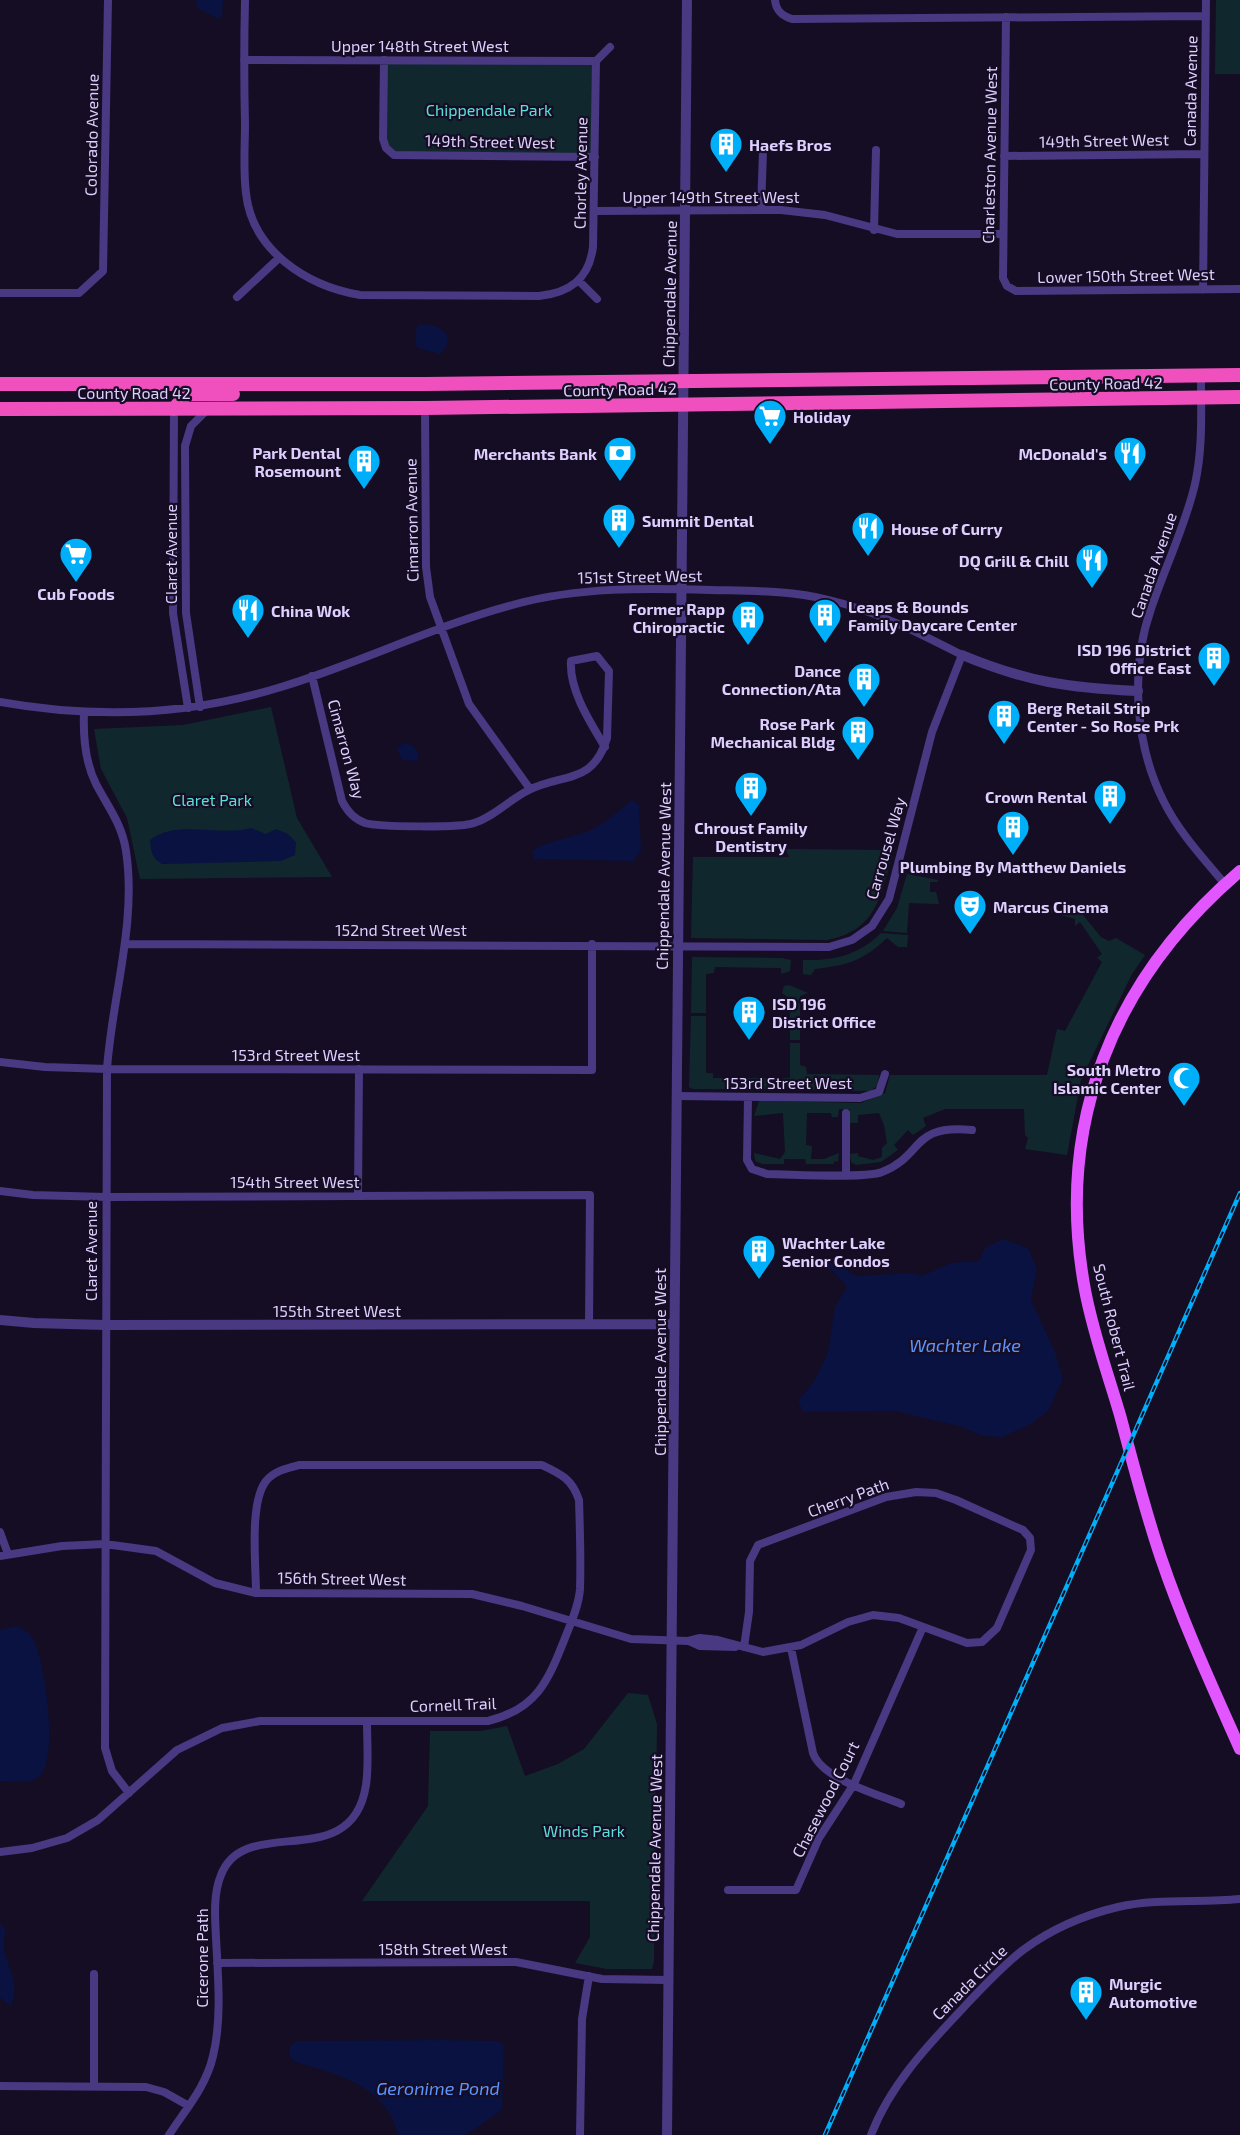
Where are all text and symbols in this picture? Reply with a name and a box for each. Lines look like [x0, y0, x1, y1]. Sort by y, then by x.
street label: Canada Avenue [1180, 35, 1200, 147]
street label: Upper 148th Street West [331, 36, 509, 55]
street label: Charleston Avenue West [978, 66, 1000, 244]
street label: Colorado Avenue [80, 74, 102, 196]
park label: Chippendale Park [426, 100, 552, 119]
street label: Chorley Avenue [570, 117, 590, 229]
building icon: Haefs Bros [708, 126, 744, 173]
street label: 149th Street West [1039, 129, 1169, 151]
street label: 149th Street West [425, 130, 555, 152]
place label: Haefs Bros [749, 135, 832, 154]
street label: Upper 149th Street West [622, 187, 800, 206]
street label: Chippendale Avenue [658, 220, 680, 368]
street label: Lower 150th Street West [1037, 264, 1215, 286]
street label: County Road 42 [1049, 373, 1163, 393]
street label: County Road 42 [563, 379, 677, 399]
street label: County Road 42 [77, 383, 191, 402]
supermarket icon: Holiday [752, 398, 788, 445]
place label: Holiday [793, 407, 851, 427]
bank icon: Merchants Bank [602, 435, 638, 482]
restaurant icon: McDonald's [1112, 435, 1148, 482]
place label: Park Dental Rosemount [252, 443, 342, 480]
building icon: Park Dental Rosemount [346, 443, 382, 490]
place label: Merchants Bank [474, 444, 597, 463]
place label: McDonald's [1018, 444, 1107, 463]
street label: Cimarron Avenue [400, 458, 422, 582]
building icon: Summit Dental [601, 502, 637, 549]
street label: Claret Avenue [161, 504, 180, 604]
restaurant icon: House of Curry [850, 510, 886, 557]
street label: Canada Avenue [1126, 510, 1180, 620]
place label: Summit Dental [642, 511, 755, 530]
place label: House of Curry [891, 519, 1003, 539]
supermarket icon: Cub Foods [58, 536, 94, 583]
restaurant icon: DQ Grill & Chill [1074, 542, 1110, 589]
place label: DQ Grill & Chill [959, 551, 1070, 571]
street label: 151st Street West [578, 565, 702, 587]
place label: Cub Foods [37, 584, 115, 603]
restaurant icon: China Wok [230, 592, 266, 639]
building icon: Leaps & Bounds Family Daycare Center [807, 597, 843, 644]
place label: Leaps & Bounds Family Daycare Center [848, 597, 1017, 635]
place label: Former Rapp Chiropractic [628, 599, 725, 636]
building icon: Former Rapp Chiropractic [730, 599, 766, 646]
place label: China Wok [271, 601, 350, 620]
place label: ISD 196 District Office East [1077, 640, 1191, 677]
building icon: ISD 196 District Office East [1196, 640, 1232, 687]
place label: Dance Connection/Ata [722, 661, 841, 698]
building icon: Dance Connection/Ata [846, 661, 882, 708]
street label: Cimarron Way [325, 697, 370, 801]
building icon: Berg Retail Strip Center - So Rose Prk [986, 698, 1022, 745]
place label: Berg Retail Strip Center - So Rose Prk [1027, 698, 1179, 735]
place label: Rose Park Mechanical Bldg [710, 714, 836, 751]
building icon: Rose Park Mechanical Bldg [840, 714, 876, 761]
building icon: Chroust Family Dentistry [733, 770, 769, 817]
building icon: Crown Rental [1092, 778, 1128, 825]
street label: Chippendale Avenue West [652, 782, 674, 970]
place label: Crown Rental [985, 787, 1088, 806]
park label: Claret Park [172, 790, 252, 809]
street label: Carrousel Way [861, 794, 909, 901]
building icon: Plumbing By Matthew Daniels [995, 809, 1031, 856]
place label: Chroust Family Dentistry [694, 818, 808, 856]
place label: Plumbing By Matthew Daniels [900, 857, 1126, 877]
theatre icon: Marcus Cinema [952, 888, 988, 935]
place label: Marcus Cinema [993, 897, 1109, 916]
street label: 152nd Street West [335, 920, 467, 939]
building icon: ISD 196 District Office [731, 994, 767, 1041]
place label: ISD 196 District Office [772, 994, 876, 1031]
street label: 153rd Street West [232, 1045, 360, 1064]
place label: South Metro Islamic Center [1053, 1060, 1161, 1097]
mosque icon: South Metro Islamic Center [1166, 1060, 1202, 1107]
street label: 153rd Street West [724, 1073, 852, 1092]
street label: 154th Street West [230, 1172, 360, 1191]
street label: Claret Avenue [81, 1201, 100, 1301]
building icon: Wachter Lake Senior Condos [741, 1233, 777, 1280]
place label: Wachter Lake Senior Condos [782, 1233, 890, 1270]
street label: South Robert Trail [1090, 1262, 1140, 1393]
street label: Chippendale Avenue West [650, 1268, 669, 1456]
street label: 155th Street West [273, 1301, 401, 1320]
water label: Wachter Lake [909, 1334, 1021, 1356]
street label: Cherry Path [805, 1474, 891, 1520]
street label: 156th Street West [278, 1567, 406, 1589]
street label: Cornell Trail [409, 1693, 497, 1715]
street label: Chasewood Court [788, 1738, 862, 1860]
street label: Chippendale Avenue West [643, 1754, 665, 1942]
park label: Winds Park [543, 1821, 625, 1840]
street label: Cicerone Path [192, 1908, 211, 2008]
street label: 158th Street West [378, 1939, 508, 1958]
street label: Canada Circle [928, 1941, 1010, 2023]
building icon: Murgic Automotive [1068, 1974, 1104, 2021]
place label: Murgic Automotive [1109, 1974, 1197, 2011]
water label: Geronime Pond [376, 2077, 500, 2099]

